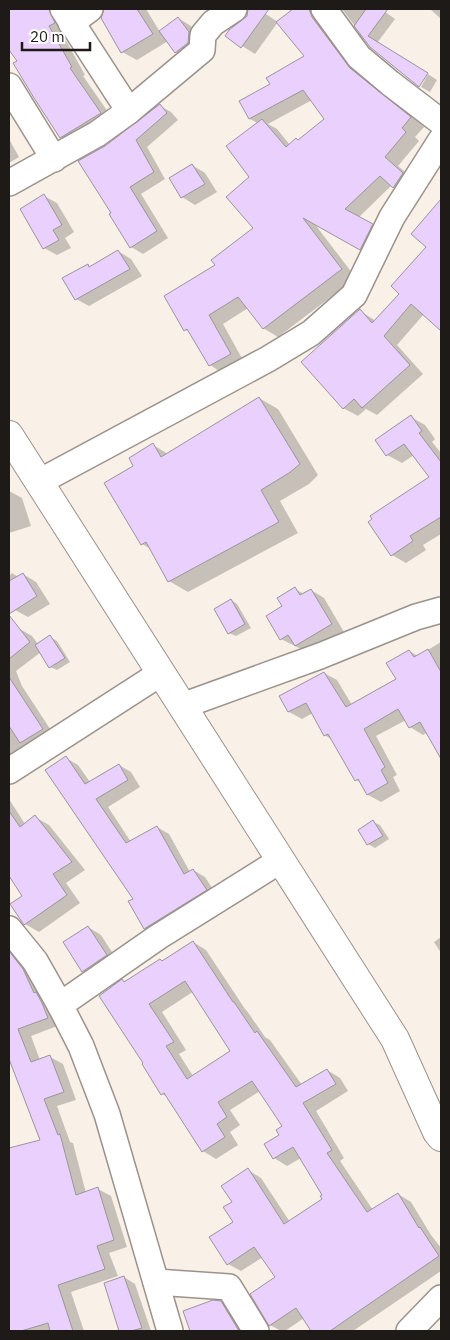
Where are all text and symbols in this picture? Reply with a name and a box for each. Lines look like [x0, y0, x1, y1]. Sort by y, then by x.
scale bar [22, 20, 90, 52]
text: 20 m [30, 27, 65, 46]

